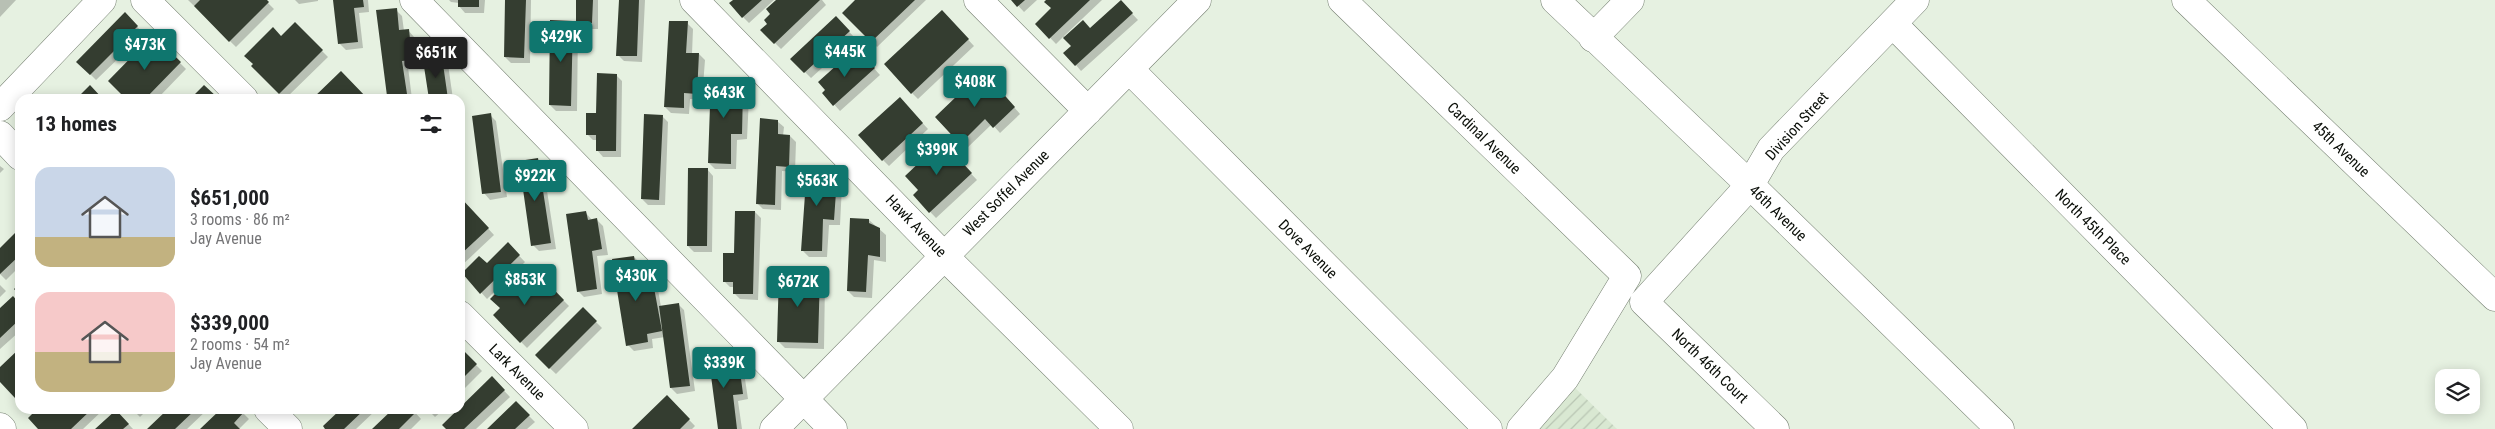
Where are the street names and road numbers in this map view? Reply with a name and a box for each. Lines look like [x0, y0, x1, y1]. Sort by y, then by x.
street label: Division Street [1762, 88, 1832, 164]
street label: Cardinal Avenue [1443, 98, 1525, 178]
street label: 45th Avenue [2308, 117, 2374, 181]
street label: West Soffel Avenue [959, 146, 1053, 240]
street label: 46th Avenue [1745, 181, 1811, 245]
street label: North 45th Place [2051, 185, 2135, 269]
street label: Hawk Avenue [882, 191, 950, 261]
street label: Dove Avenue [1275, 216, 1341, 282]
street label: North 46th Court [1668, 325, 1752, 407]
street label: Lark Avenue [485, 340, 549, 404]

